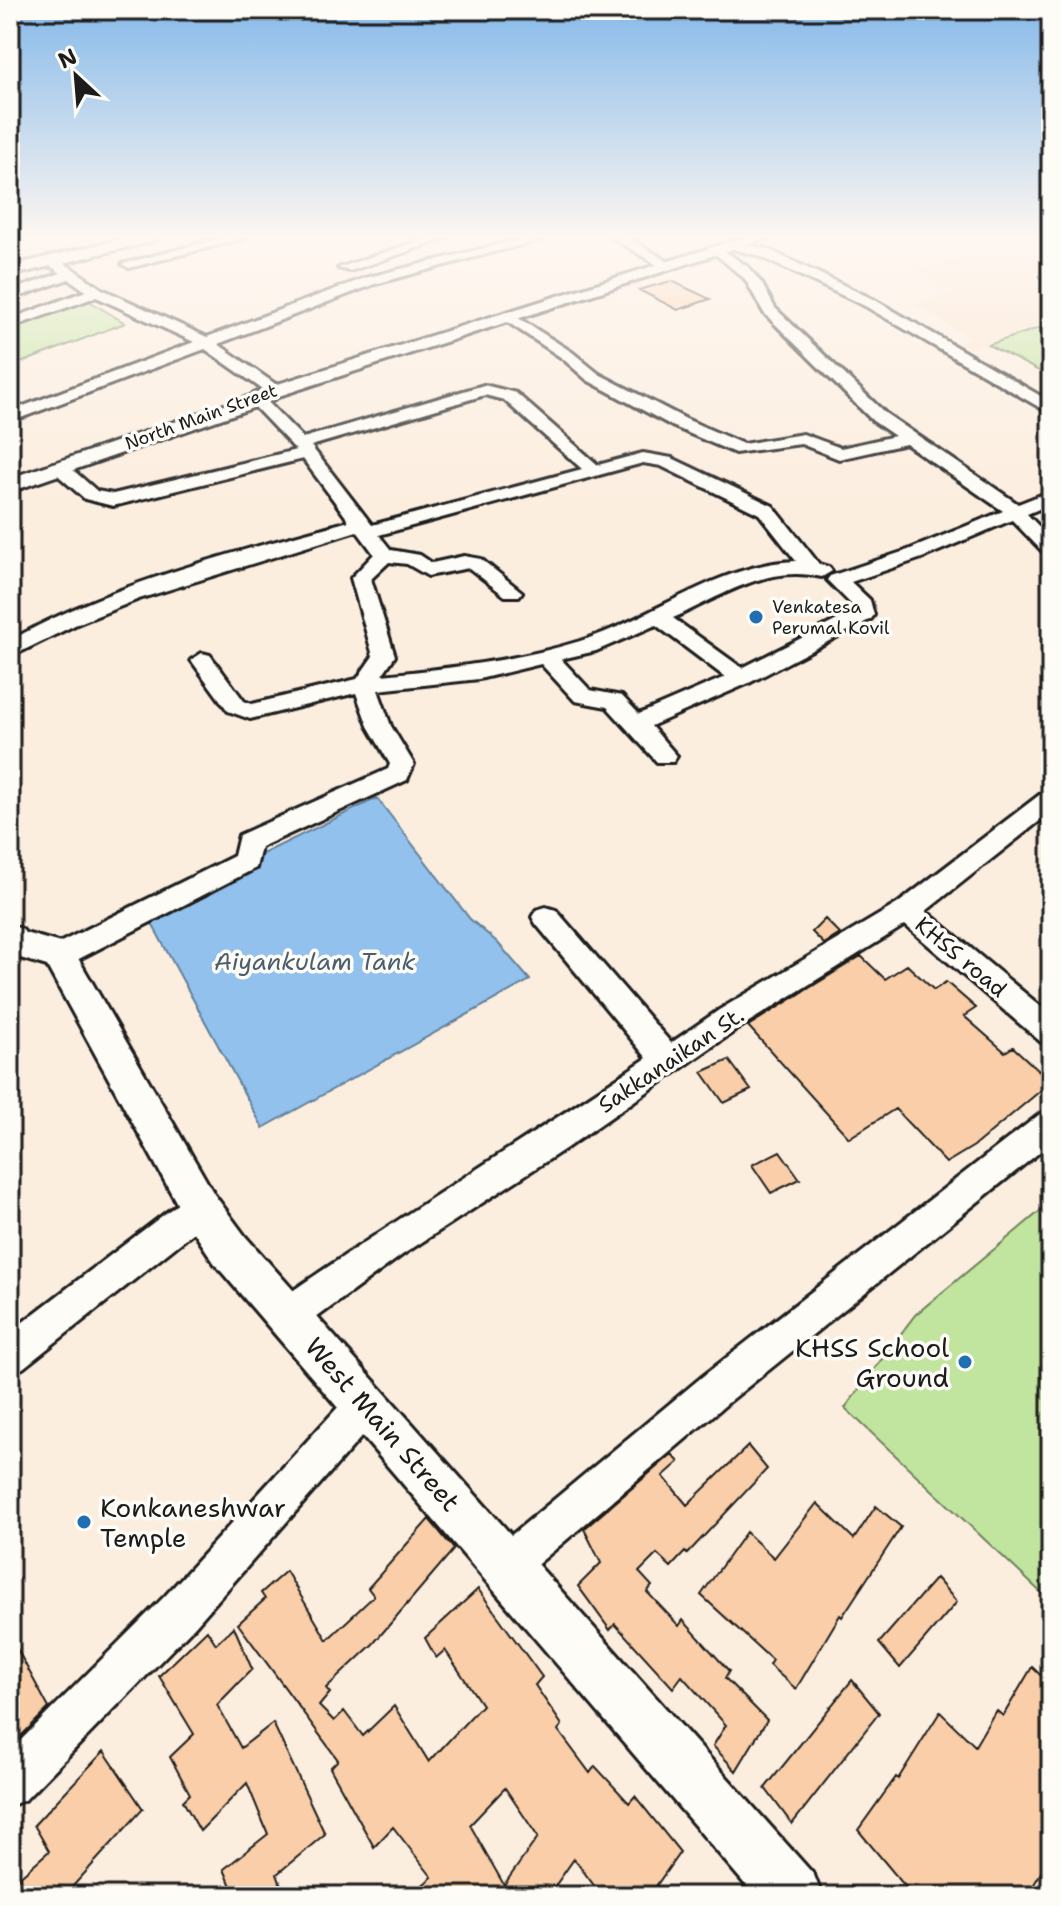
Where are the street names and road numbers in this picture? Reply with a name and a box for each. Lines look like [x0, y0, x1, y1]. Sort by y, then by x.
street label: North Main Street [122, 378, 281, 456]
street label: KHSS road [909, 910, 1013, 1004]
street label: Sakkanaikan St. [592, 1000, 750, 1120]
street label: West Main Street [298, 1329, 468, 1519]

